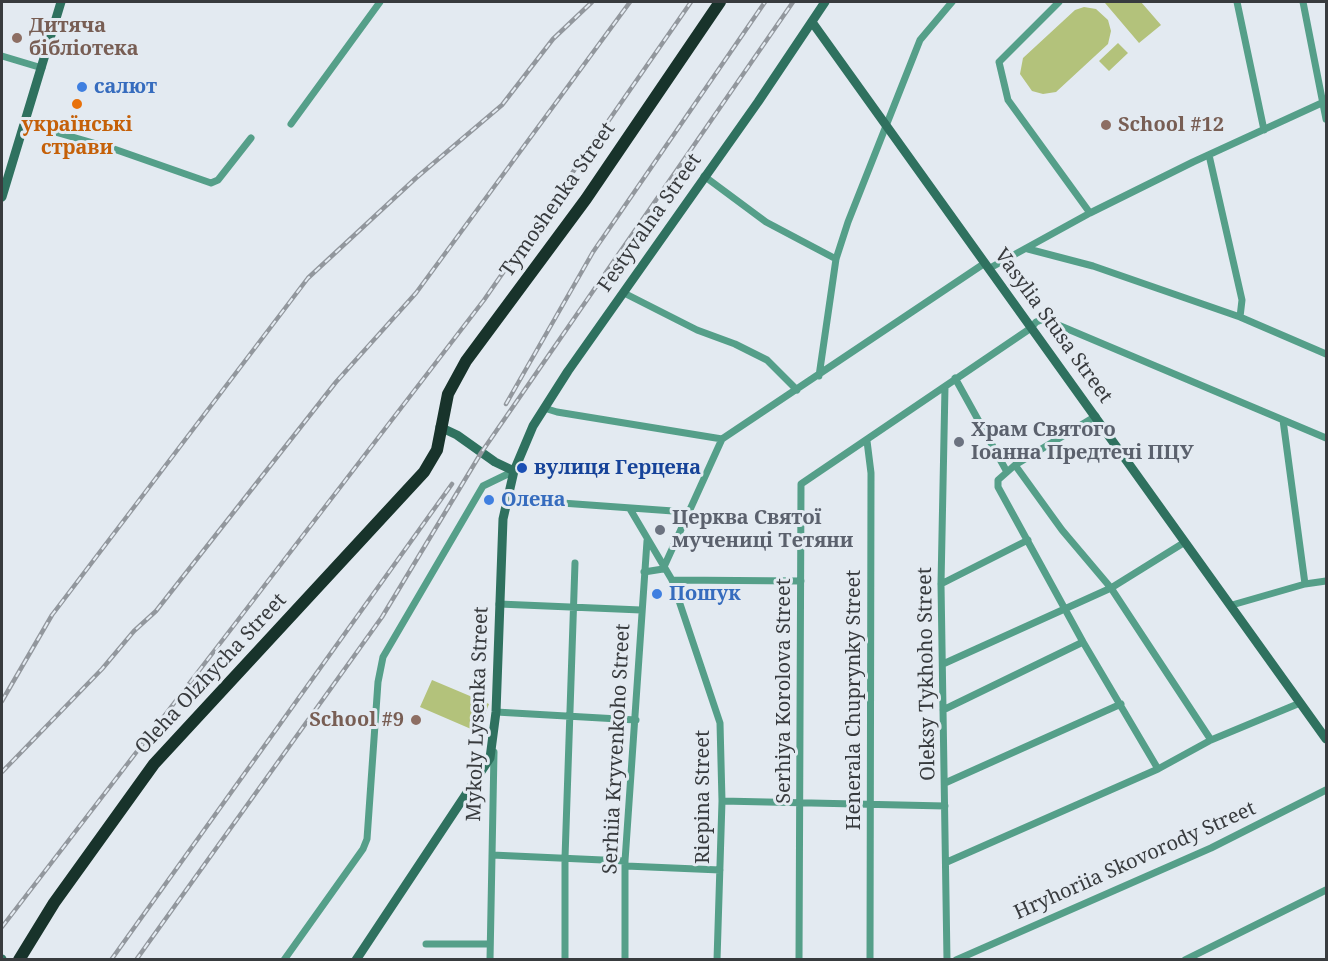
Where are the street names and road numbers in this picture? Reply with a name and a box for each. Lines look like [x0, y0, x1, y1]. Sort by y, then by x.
street label: Tymoshenka Street [496, 118, 620, 282]
street label: Festyvalna Street [593, 149, 707, 297]
street label: Vasylia Stusa Street [989, 244, 1117, 408]
street label: Oleksy Tykhoho Street [913, 567, 941, 781]
street label: Henerala Chuprynky Street [842, 570, 866, 830]
street label: Serhiya Korolova Street [772, 578, 796, 804]
street label: Oleha Olzhycha Street [130, 589, 292, 759]
street label: Mykoly Lysenka Street [462, 606, 494, 822]
street label: Serhiia Kryvenkoho Street [598, 623, 636, 875]
street label: Riepina Street [691, 730, 715, 864]
street label: Hryhoriia Skovorody Street [1011, 797, 1259, 925]

